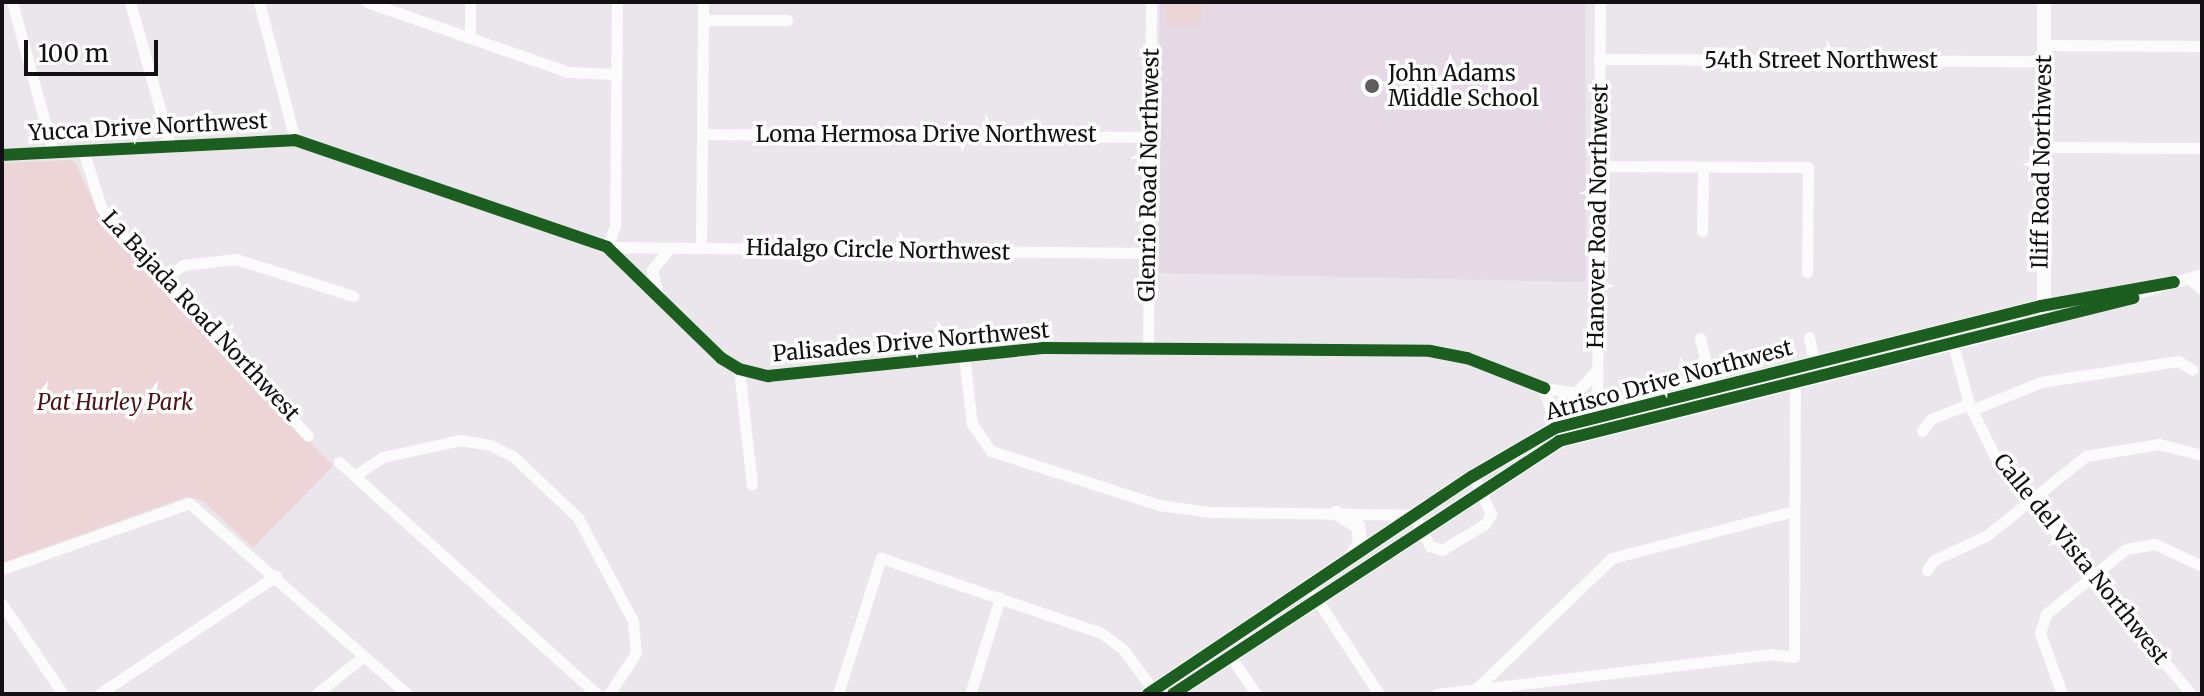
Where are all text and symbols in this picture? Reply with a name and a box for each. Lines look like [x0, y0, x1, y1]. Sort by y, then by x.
scale bar [28, 24, 162, 74]
text: 100 m [38, 38, 108, 69]
street label: Glenrio Road Northwest [1134, 48, 1164, 302]
street label: 54th Street Northwest [1704, 48, 1938, 74]
street label: Iliff Road Northwest [2027, 55, 2057, 269]
place label: John Adams Middle School [1388, 60, 1539, 112]
marker: John Adams Middle School [1363, 77, 1381, 95]
street label: Hanover Road Northwest [1582, 83, 1614, 349]
street label: Yucca Drive Northwest [28, 108, 268, 146]
street label: Loma Hermosa Drive Northwest [755, 122, 1097, 148]
street label: La Bajada Road Northwest [97, 206, 305, 426]
street label: Hidalgo Circle Northwest [746, 234, 1010, 266]
street label: Palisades Drive Northwest [771, 317, 1051, 367]
street label: Atrisco Drive Northwest [1543, 334, 1795, 426]
park label: Pat Hurley Park [37, 390, 193, 416]
street label: Calle del Vista Northwest [1988, 448, 2174, 670]

